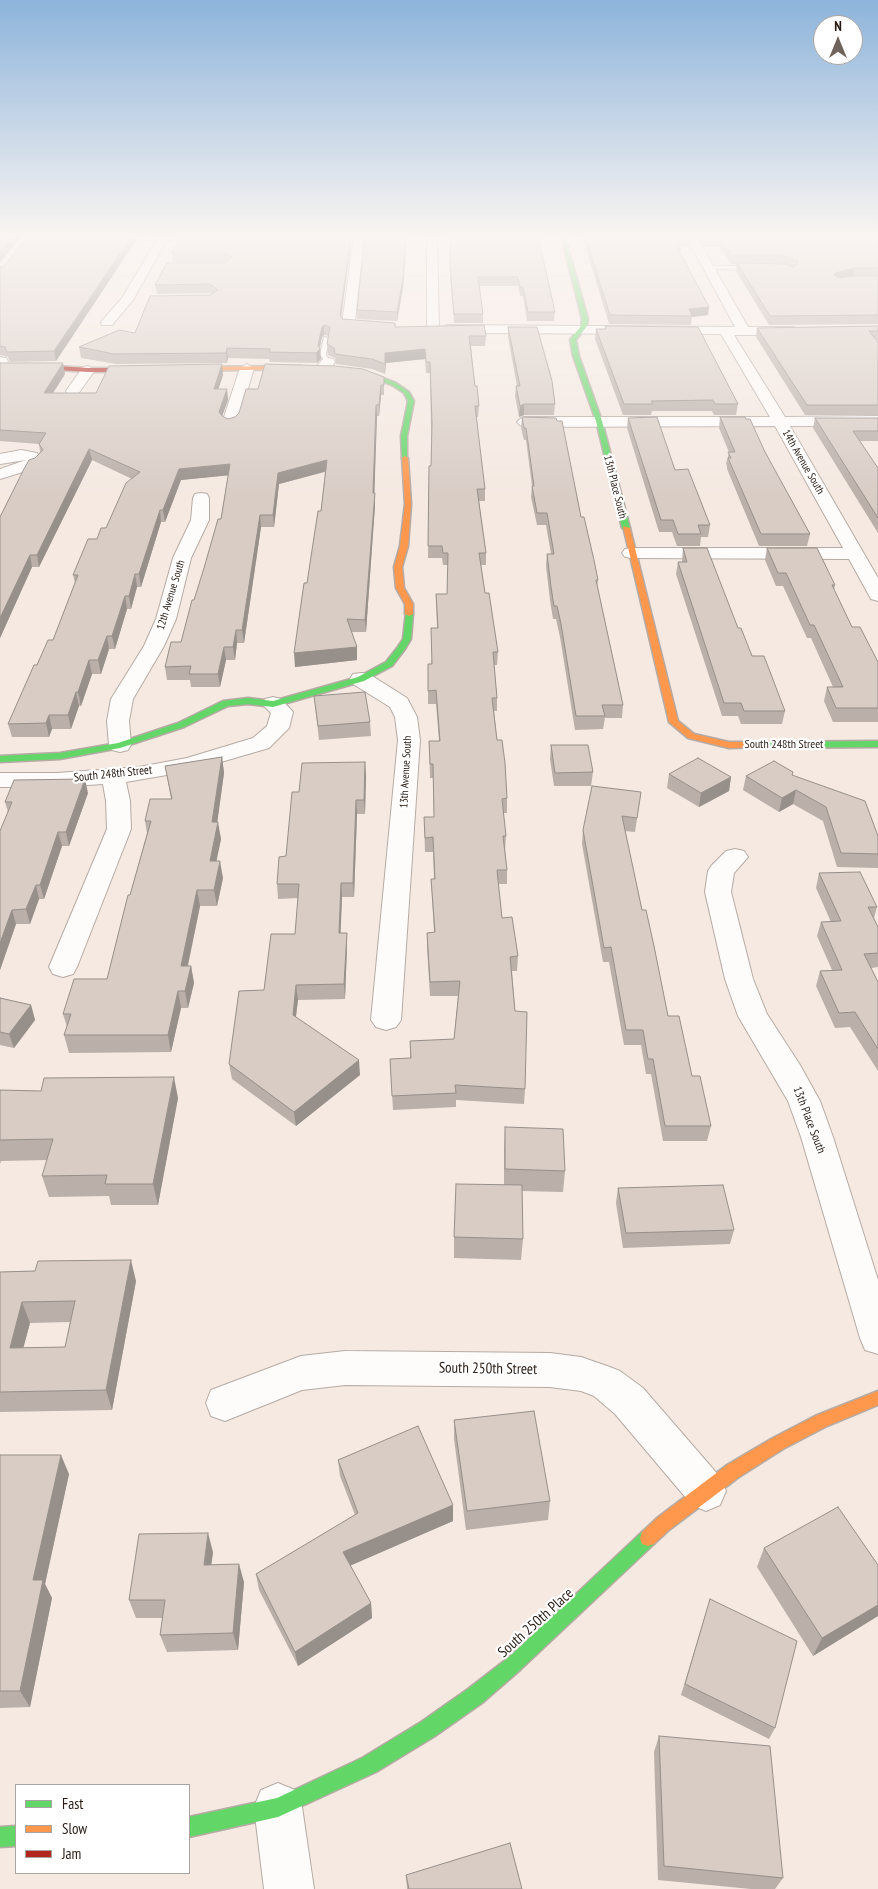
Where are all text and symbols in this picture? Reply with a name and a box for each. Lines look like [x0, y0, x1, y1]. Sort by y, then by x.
north arrow [813, 15, 863, 65]
text: N [834, 17, 842, 35]
street label: 14th Avenue South [779, 427, 827, 497]
street label: 13th Place South [601, 454, 629, 520]
street label: 12th Avenue South [154, 558, 188, 632]
street label: 13th Avenue South [398, 736, 414, 808]
street label: South 248th Street [745, 738, 823, 752]
street label: South 248th Street [73, 763, 153, 785]
street label: 13th Place South [790, 1084, 828, 1156]
street label: South 250th Street [439, 1359, 537, 1379]
street label: South 250th Place [495, 1585, 577, 1661]
legend [15, 1784, 190, 1874]
text: Fast [62, 1794, 83, 1813]
text: Slow [62, 1819, 87, 1838]
text: Jam [62, 1844, 81, 1863]

